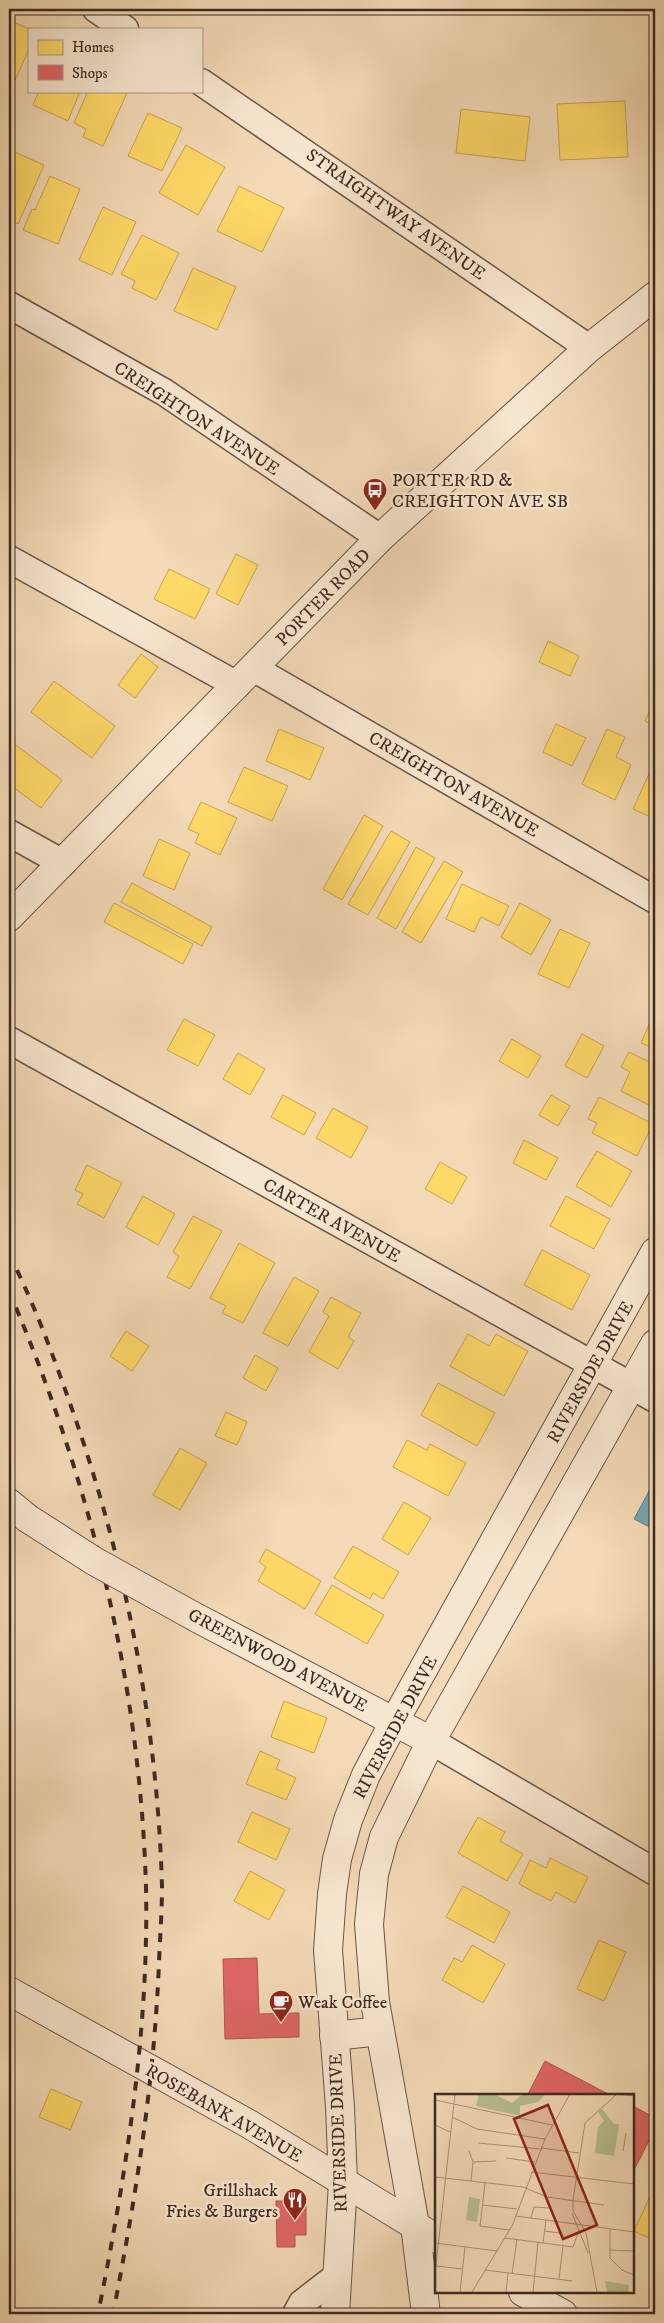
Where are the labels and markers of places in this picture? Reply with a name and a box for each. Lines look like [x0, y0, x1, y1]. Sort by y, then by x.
place label: PORTER RD & CREIGHTON AVE SB [392, 470, 568, 513]
bus stop icon: PORTER RD & CREIGHTON AVE SB [362, 477, 388, 511]
cafe icon: Weak Coffee [268, 1989, 294, 2023]
place label: Weak Coffee [297, 1992, 387, 2014]
place label: Grillshack Fries & Burgers [166, 2180, 278, 2223]
restaurant icon: Grillshack Fries & Burgers [282, 2187, 308, 2221]

